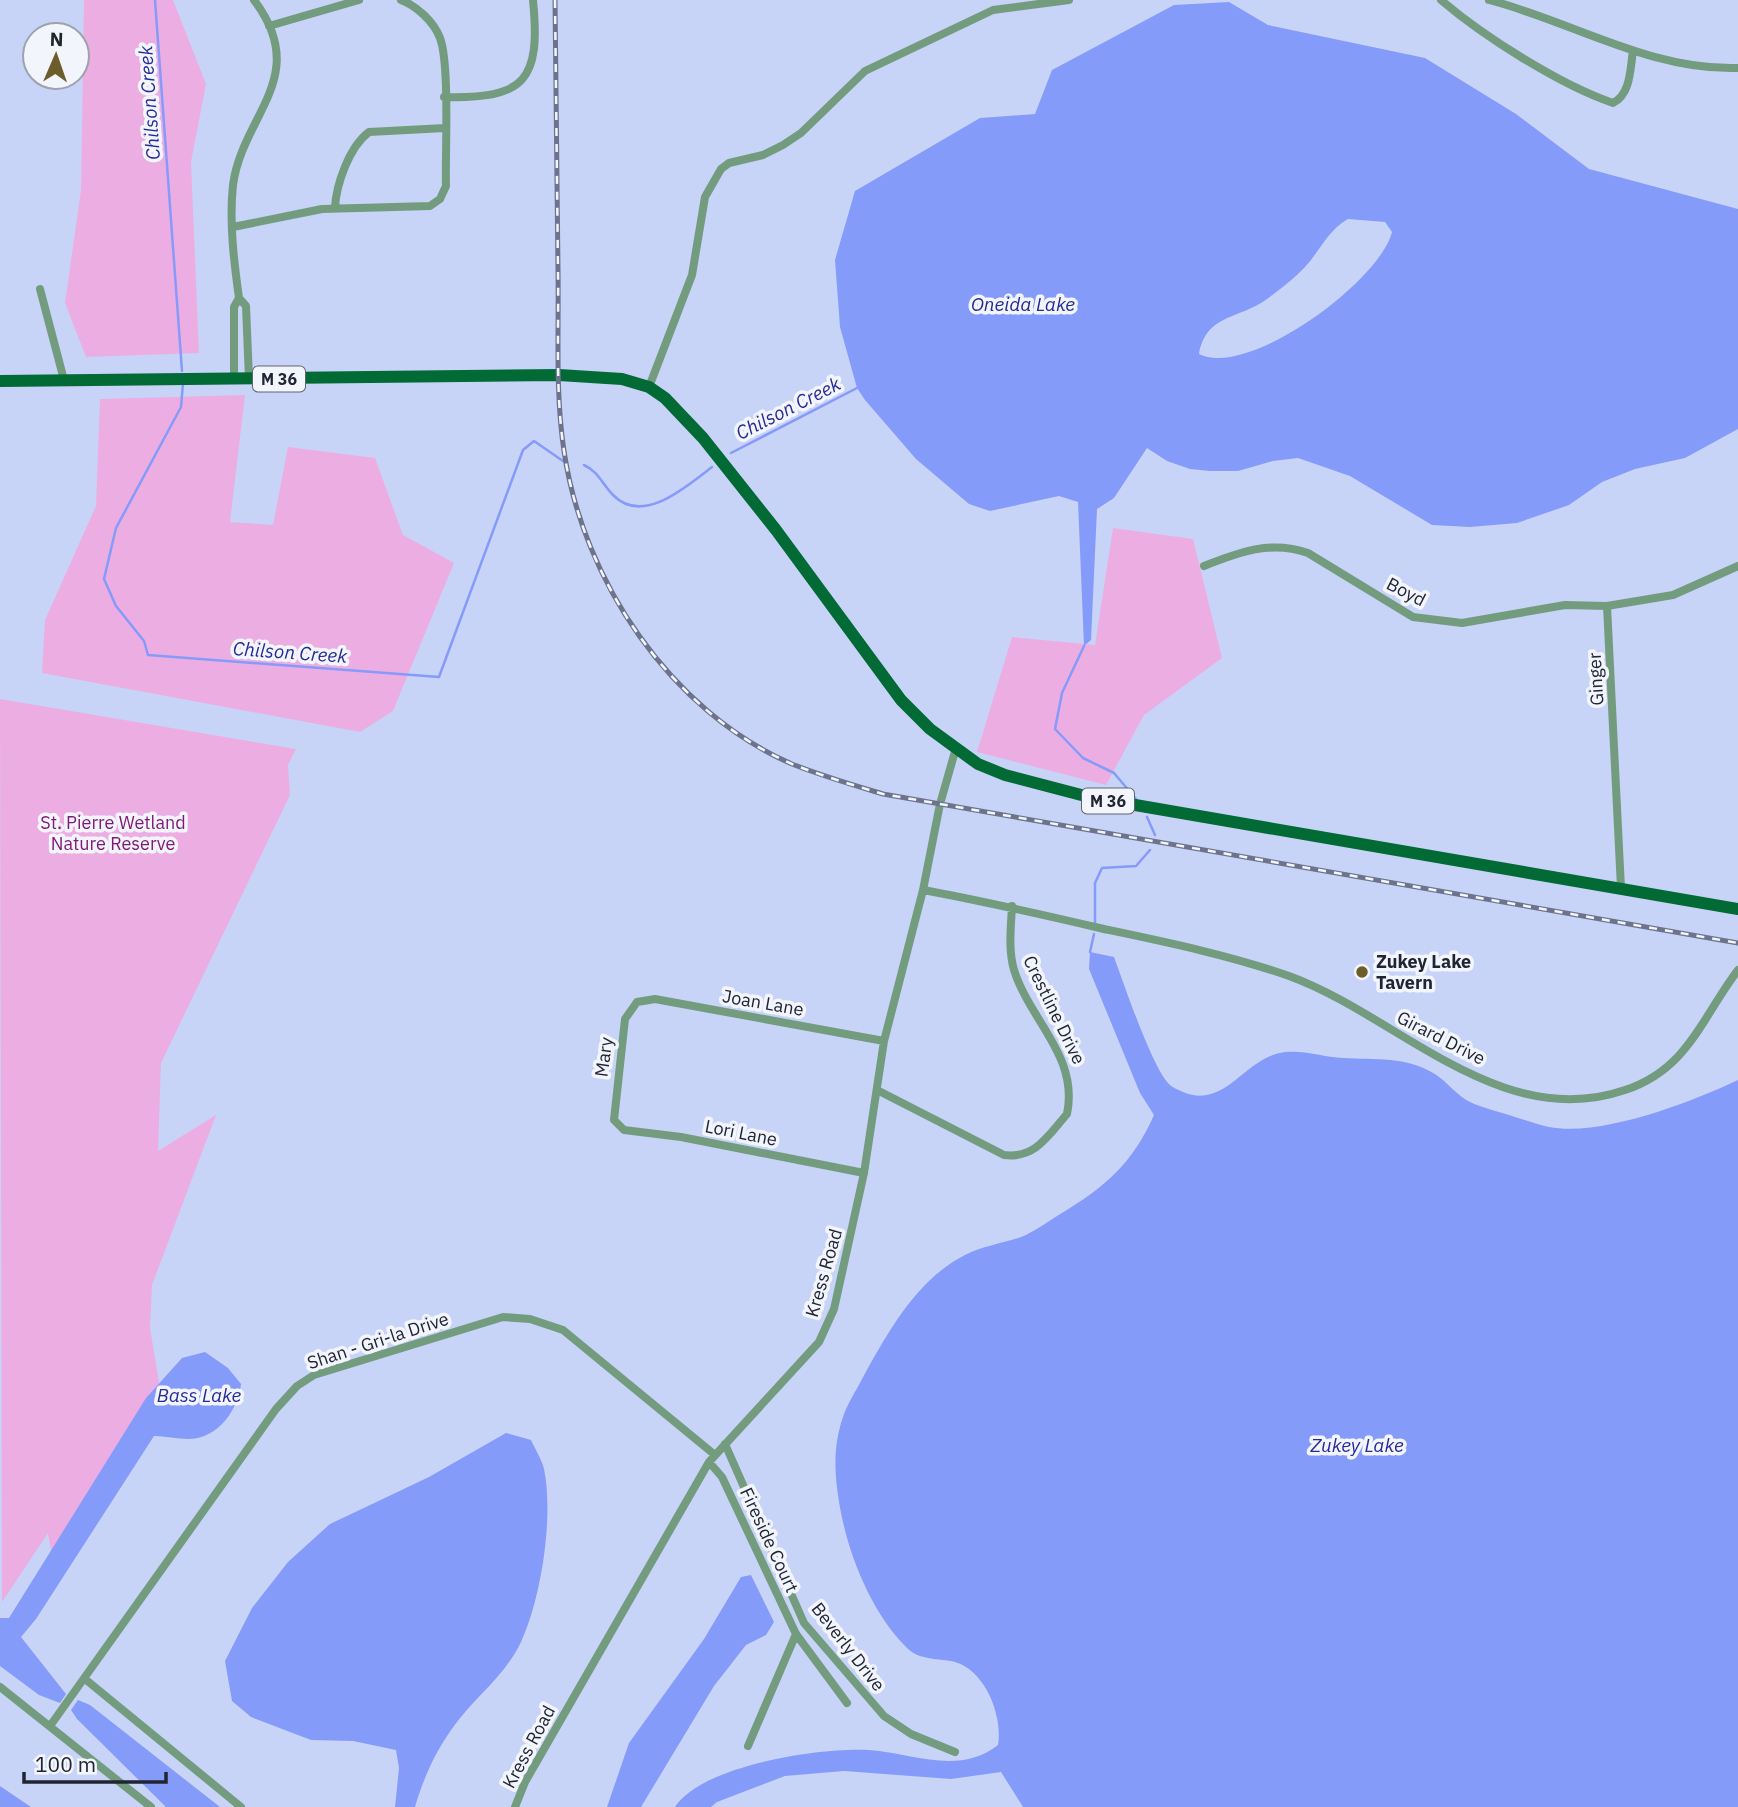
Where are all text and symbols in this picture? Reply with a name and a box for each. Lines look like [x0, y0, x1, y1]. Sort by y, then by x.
north arrow [21, 21, 91, 91]
text: N [49, 27, 64, 51]
water label: Chilson Creek [133, 44, 165, 161]
water label: Oneida Lake [971, 292, 1075, 316]
road number: M 36 [253, 366, 305, 392]
water label: Chilson Creek [732, 371, 845, 445]
street label: Boyd [1383, 572, 1430, 611]
water label: Chilson Creek [232, 636, 349, 668]
street label: Ginger [1583, 652, 1608, 706]
road number: M 36 [1082, 788, 1134, 814]
park label: St. Pierre Wetland Nature Reserve [40, 811, 186, 855]
place label: Zukey Lake Tavern [1376, 950, 1471, 994]
street label: Crestline Drive [1018, 952, 1091, 1068]
marker: Zukey Lake Tavern [1354, 964, 1370, 980]
street label: Joan Lane [721, 984, 806, 1021]
street label: Girard Drive [1393, 1005, 1489, 1070]
street label: Mary [589, 1036, 618, 1078]
street label: Lori Lane [703, 1114, 779, 1151]
street label: Kress Road [800, 1226, 847, 1320]
street label: Shan - Gri-la Drive [304, 1307, 452, 1374]
water label: Bass Lake [157, 1383, 241, 1407]
water label: Zukey Lake [1309, 1433, 1404, 1457]
street label: Fireside Court [735, 1484, 804, 1596]
street label: Beverly Drive [807, 1598, 890, 1696]
street label: Kress Road [497, 1701, 560, 1792]
scale bar [24, 1741, 166, 1785]
text: 100 m [35, 1750, 96, 1778]

